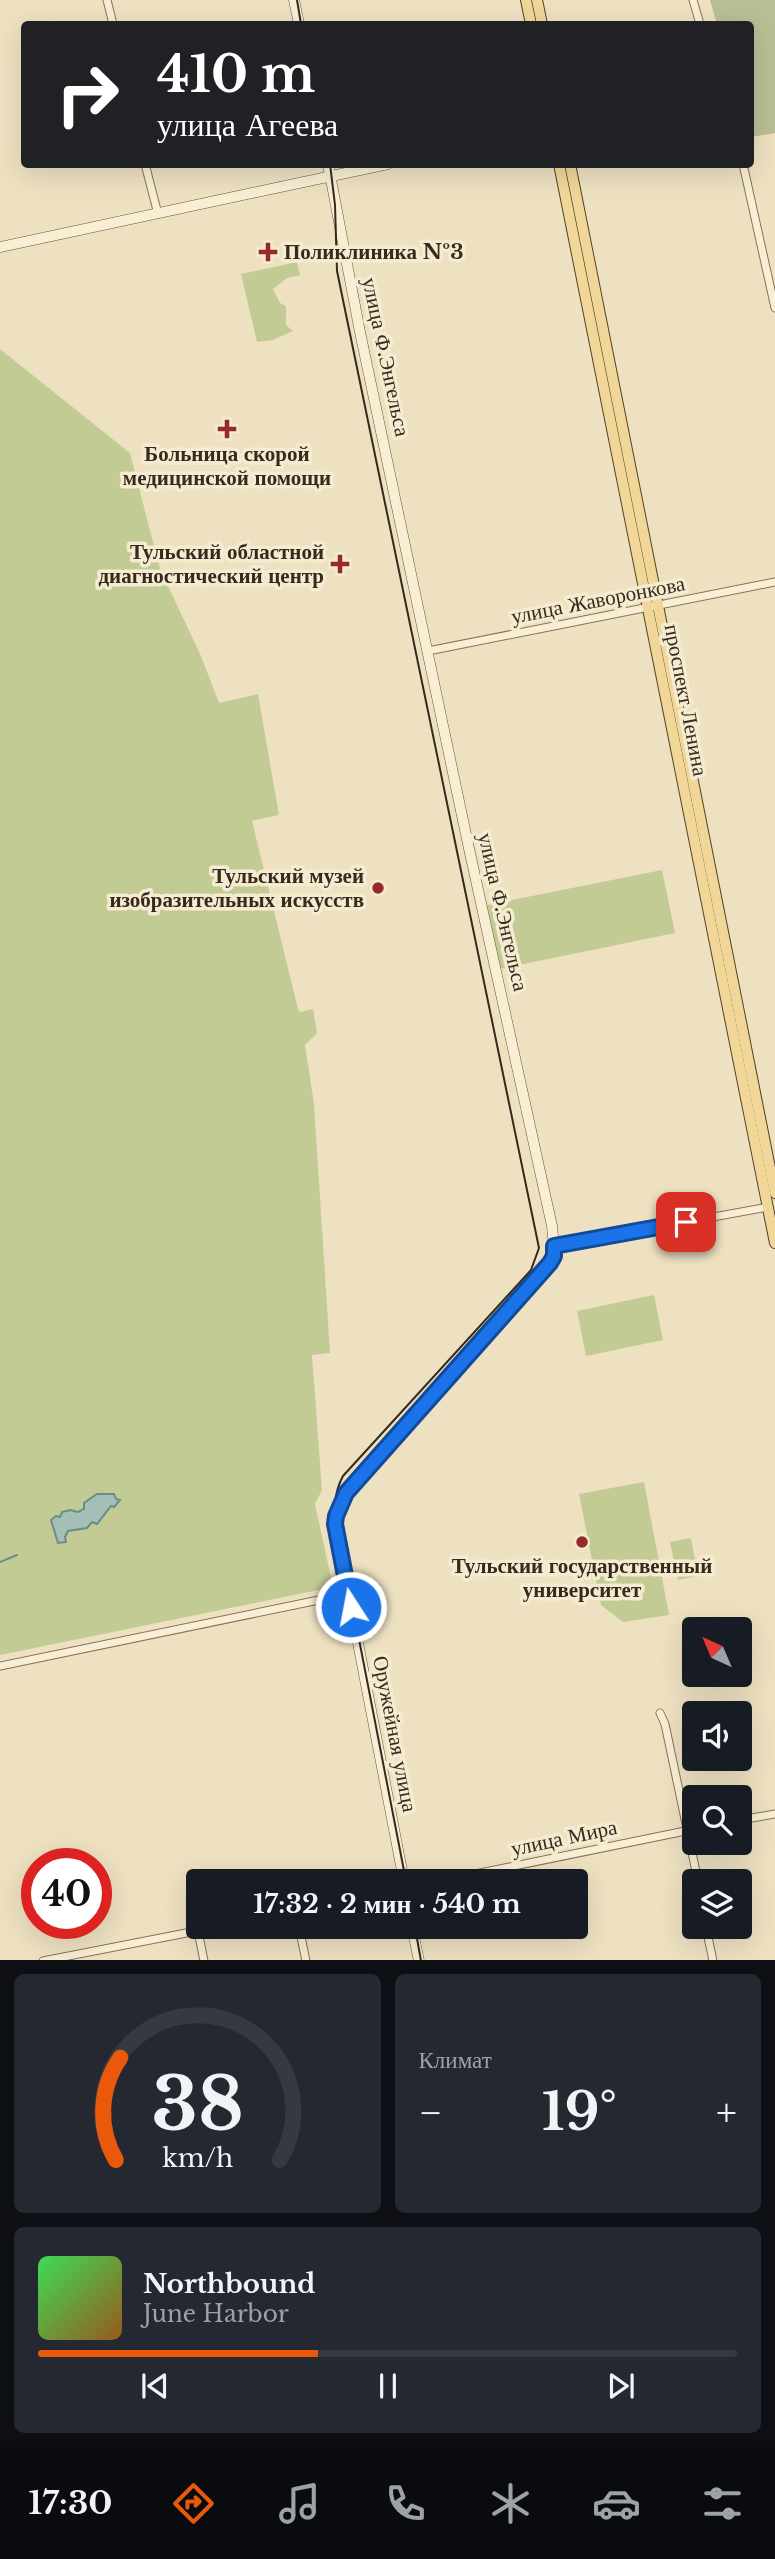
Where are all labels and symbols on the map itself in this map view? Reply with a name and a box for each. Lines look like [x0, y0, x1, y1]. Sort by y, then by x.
place label: Поликлиника №3 [284, 239, 464, 265]
marker: Поликлиника №3 [258, 242, 278, 262]
street label: улица Ф.Энгельса [356, 275, 416, 439]
marker: Больница скорой медицинской помощи [217, 419, 237, 439]
place label: Больница скорой медицинской помощи [123, 441, 331, 491]
place label: Тульский областной диагностический центр [99, 539, 324, 589]
marker: Тульский областной диагностический центр [330, 554, 350, 574]
street label: улица Жаворонкова [509, 570, 688, 630]
street label: проспект Ленина [659, 622, 714, 779]
street label: улица Ф.Энгельса [472, 830, 534, 994]
place label: Тульский музей изобразительных искусств [109, 863, 364, 913]
marker: Тульский музей изобразительных искусств [370, 880, 386, 896]
pin [656, 1192, 716, 1252]
marker: Тульский государственный университет [574, 1534, 590, 1550]
place label: Тульский государственный университет [452, 1553, 712, 1603]
position arrow [314, 1570, 388, 1644]
north arrow [682, 1617, 752, 1687]
street label: Оружейная улица [367, 1654, 423, 1815]
street label: улица Мира [509, 1814, 620, 1862]
speed limit sign: 40 [21, 1848, 112, 1939]

